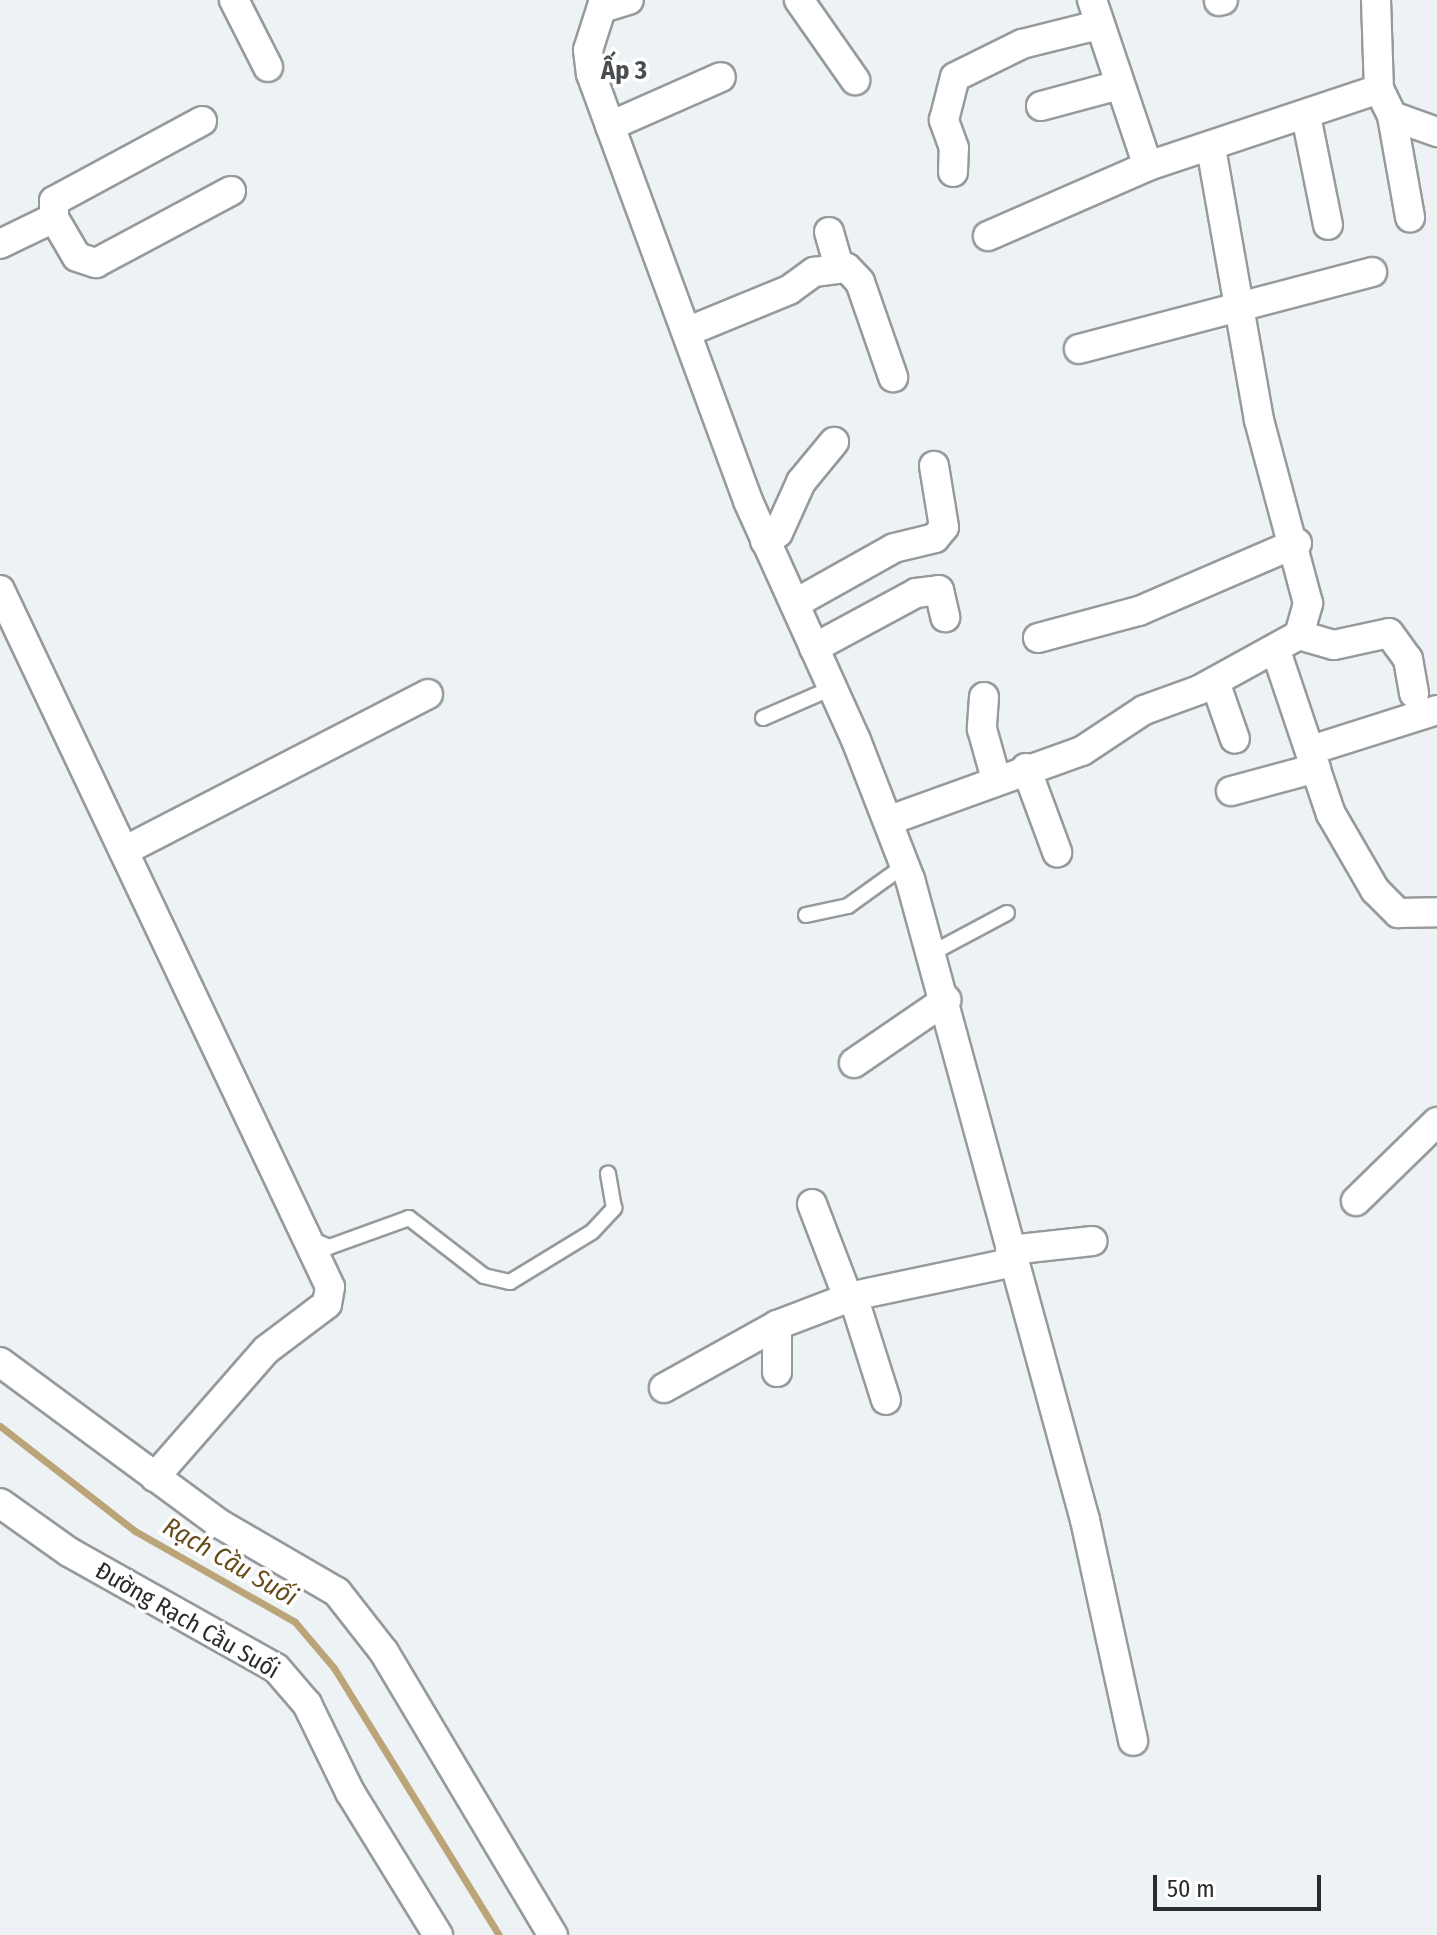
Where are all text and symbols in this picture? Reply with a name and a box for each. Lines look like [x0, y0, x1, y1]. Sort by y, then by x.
district label: Ấp 3 [601, 55, 647, 87]
water label: Rạch Cầu Suối [157, 1511, 303, 1613]
street label: Đường Rạch Cầu Suối [90, 1557, 284, 1685]
scale bar [1157, 1859, 1325, 1909]
text: 50 m [1167, 1875, 1215, 1903]

